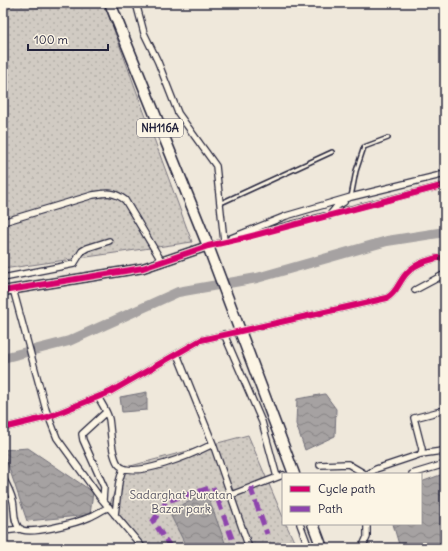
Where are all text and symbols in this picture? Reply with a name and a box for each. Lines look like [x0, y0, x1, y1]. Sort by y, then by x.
scale bar [28, 26, 108, 52]
text: 100 m [34, 32, 68, 47]
road number: NH116A [137, 119, 183, 137]
legend [282, 473, 422, 525]
text: Cycle path [318, 481, 375, 496]
park label: Sadarghat Puratan Bazar park [129, 487, 233, 516]
text: Path [318, 501, 343, 516]

